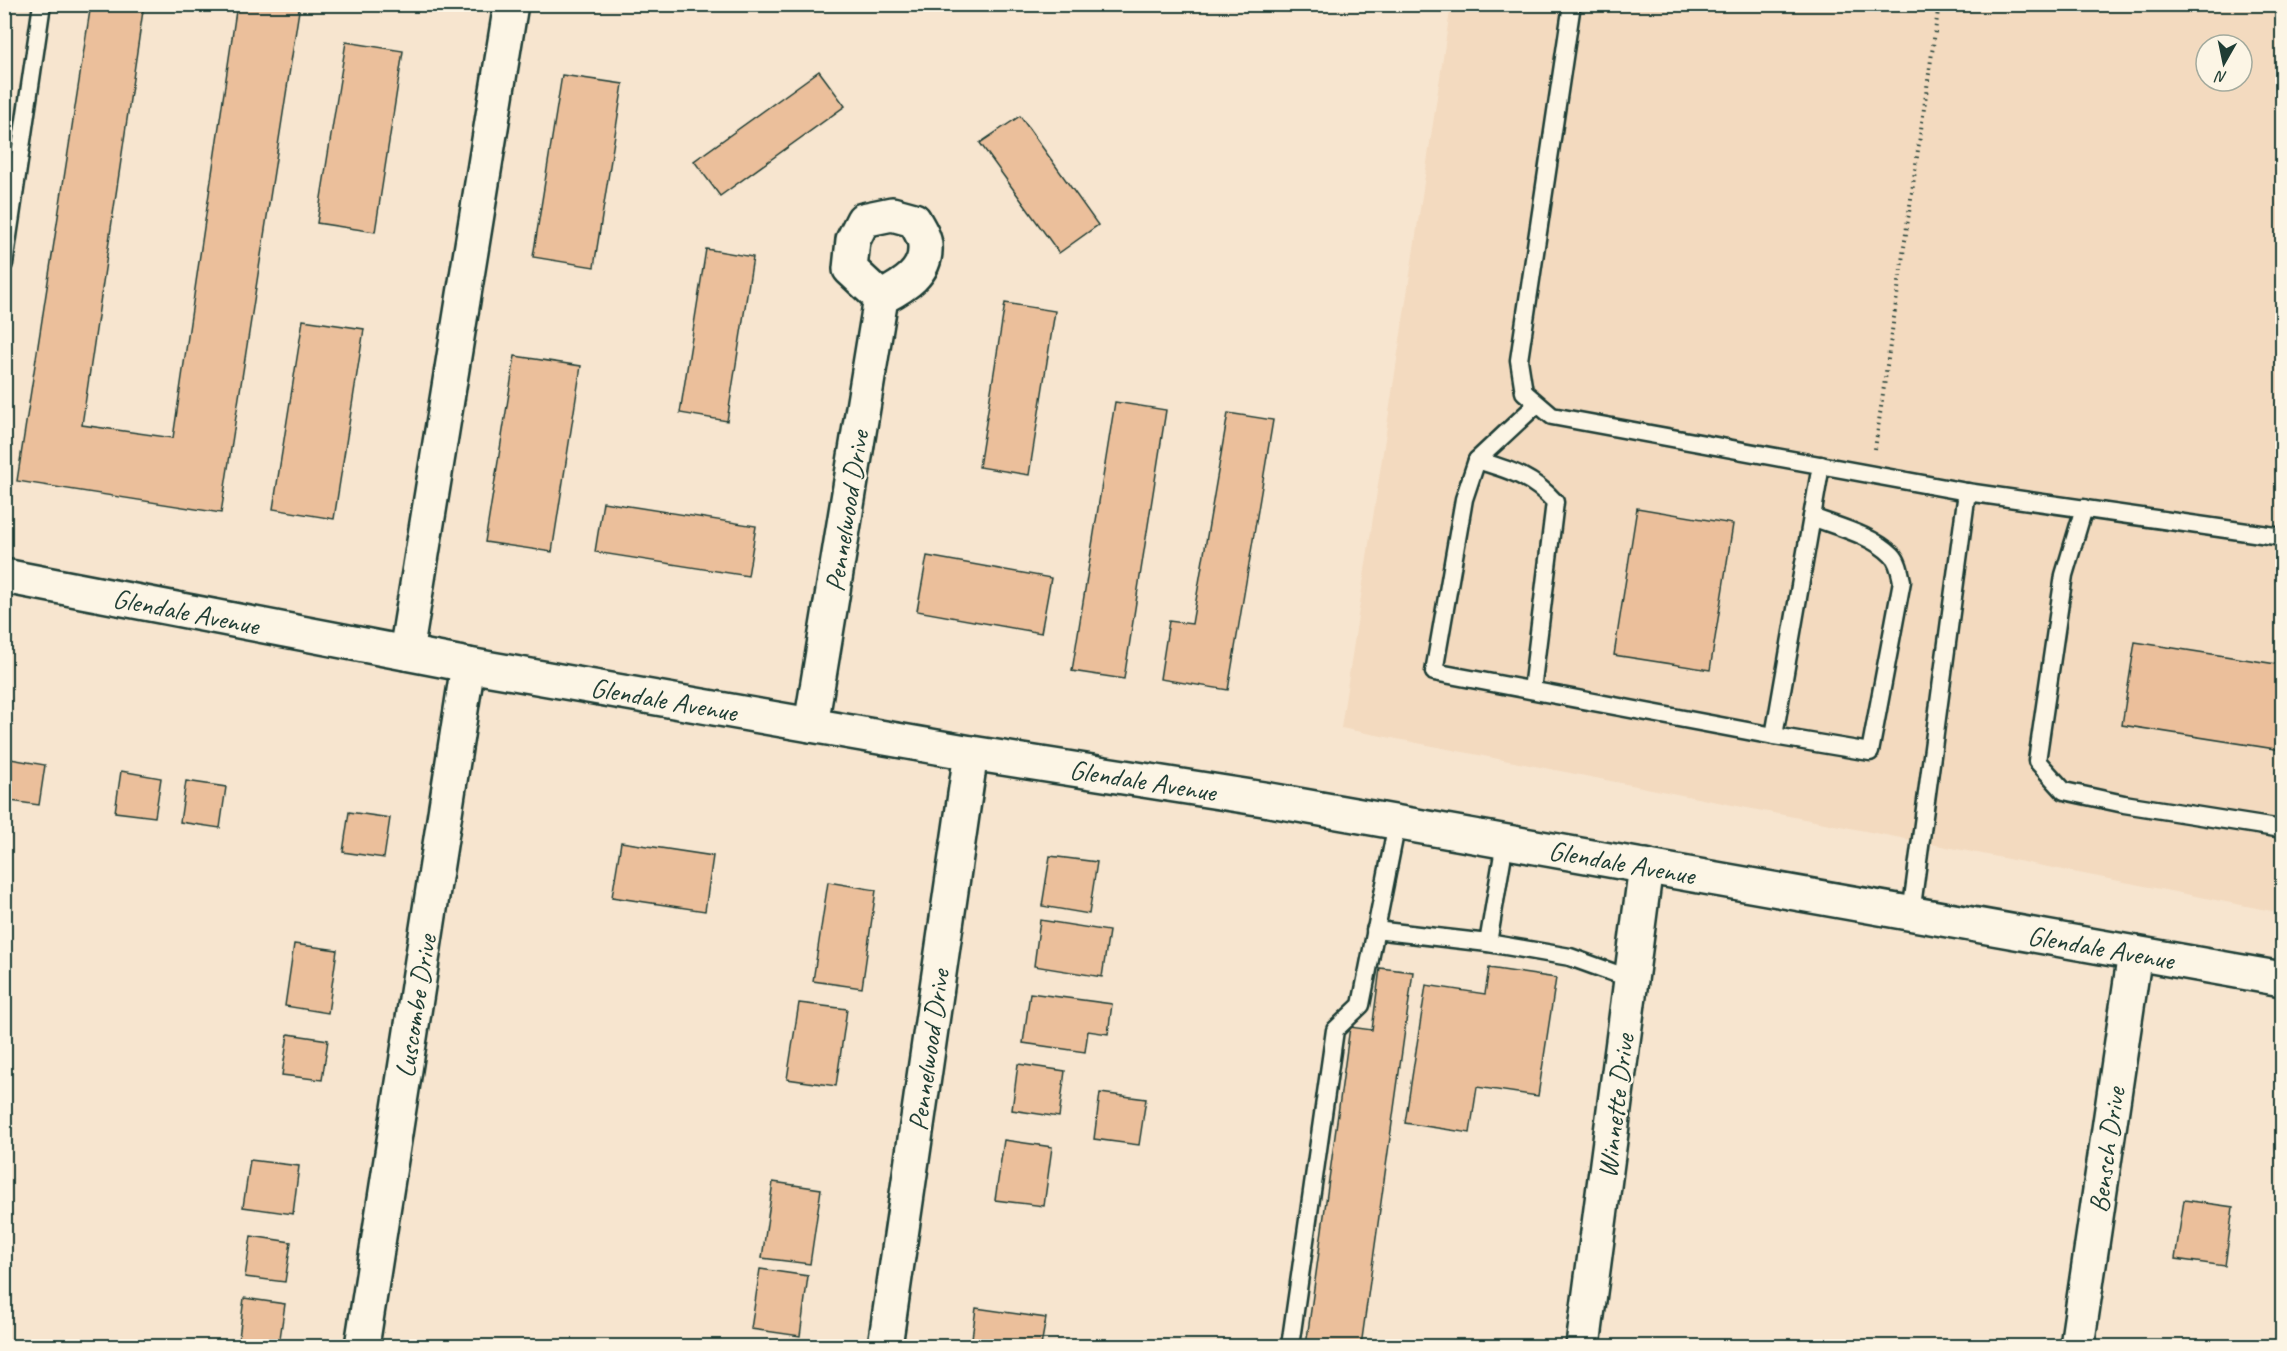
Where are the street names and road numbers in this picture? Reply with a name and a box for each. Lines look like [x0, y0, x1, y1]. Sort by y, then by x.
street label: Pennelwood Drive [817, 426, 877, 594]
street label: Glendale Avenue [110, 580, 264, 643]
street label: Glendale Avenue [588, 669, 742, 730]
street label: Glendale Avenue [1067, 752, 1220, 810]
street label: Glendale Avenue [1546, 832, 1700, 893]
street label: Glendale Avenue [2025, 917, 2179, 978]
street label: Luscombe Drive [387, 930, 444, 1080]
street label: Pennelwood Drive [900, 965, 957, 1133]
street label: Winnette Drive [1589, 1030, 1642, 1180]
street label: Bensch Drive [2080, 1083, 2133, 1215]

